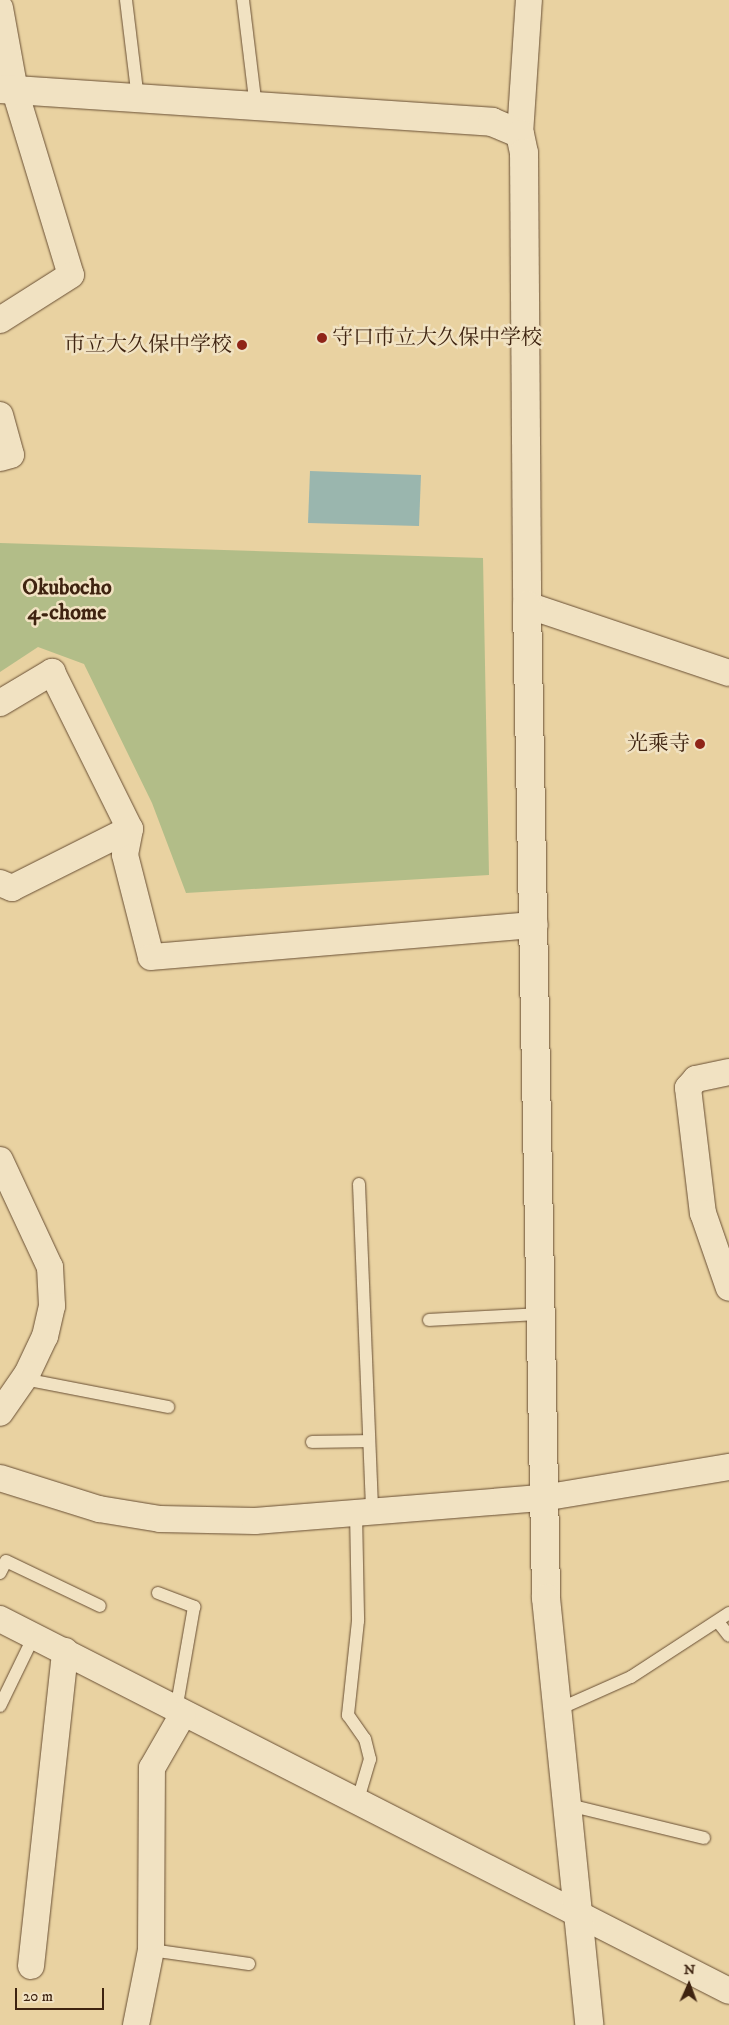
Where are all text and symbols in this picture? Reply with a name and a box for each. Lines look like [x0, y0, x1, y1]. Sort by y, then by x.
place label: 守口市立大久保中学校 [332, 325, 542, 351]
place label: 市立大久保中学校 [64, 332, 232, 358]
marker: 守口市立大久保中学校 [316, 332, 328, 344]
marker: 市立大久保中学校 [236, 339, 248, 351]
district label: Okubocho 4-chome [22, 574, 112, 626]
place label: 光乘寺 [627, 731, 690, 757]
marker: 光乘寺 [694, 738, 706, 750]
north arrow [664, 1960, 714, 2010]
text: N [683, 1961, 696, 1979]
scale bar [18, 1978, 106, 2010]
text: 20 m [23, 1987, 53, 2006]

